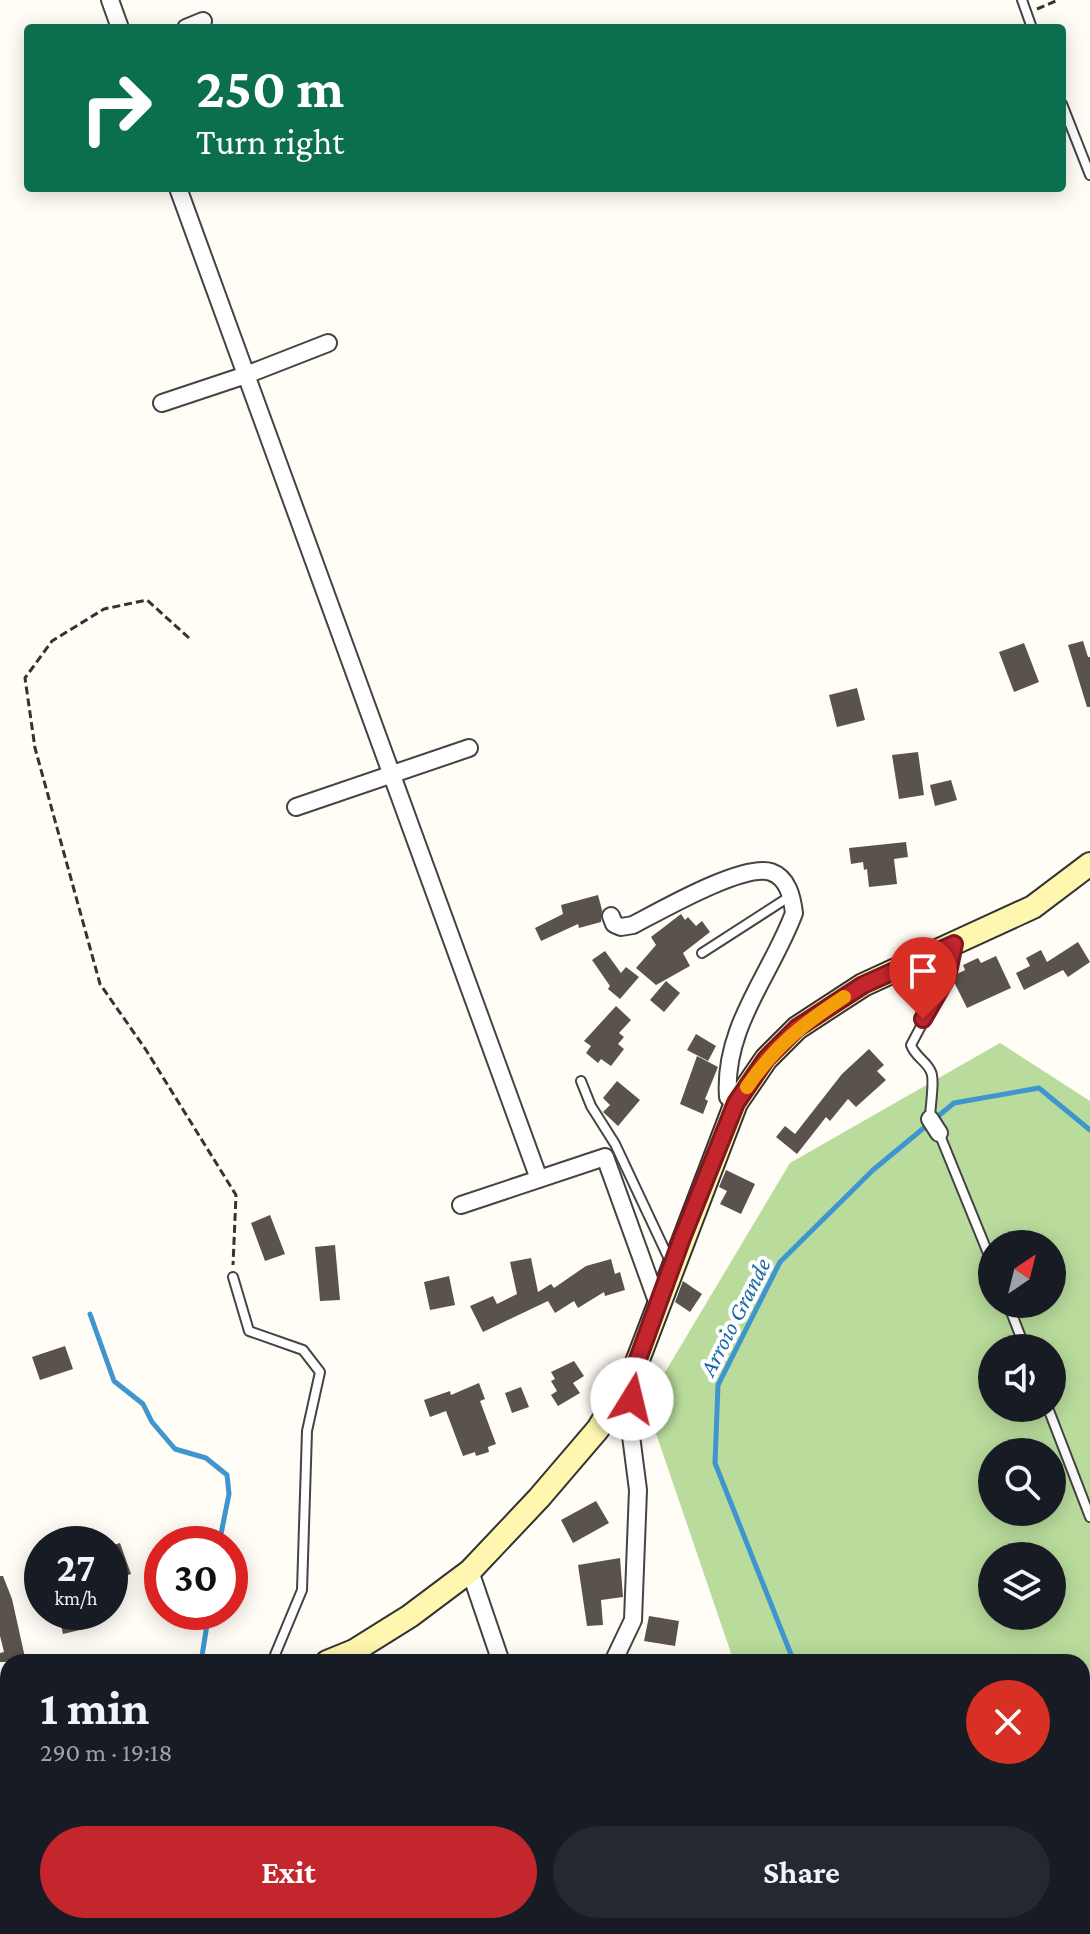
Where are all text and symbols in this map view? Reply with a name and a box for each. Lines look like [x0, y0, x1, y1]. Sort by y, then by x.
icon: right [64, 56, 168, 160]
text: 250 m [196, 57, 344, 119]
text: Turn right [196, 122, 344, 162]
pin [889, 937, 957, 1019]
icon: arrive [901, 949, 945, 993]
north arrow [978, 1230, 1066, 1318]
map controls [978, 1230, 1066, 1630]
water label: Arroio Grande [693, 1254, 776, 1381]
button: sound [978, 1334, 1066, 1422]
position arrow [590, 1357, 674, 1441]
button: search [978, 1438, 1066, 1526]
speed limit sign: 30 [144, 1526, 248, 1630]
button: layers [978, 1542, 1066, 1630]
text: 27 [57, 1545, 95, 1590]
text: km/h [54, 1587, 98, 1609]
button: close [966, 1680, 1050, 1764]
text: 1 min [40, 1681, 149, 1734]
text: 290 m · 19:18 [40, 1738, 172, 1767]
button: Exit [40, 1826, 537, 1918]
button: Share [553, 1826, 1050, 1918]

